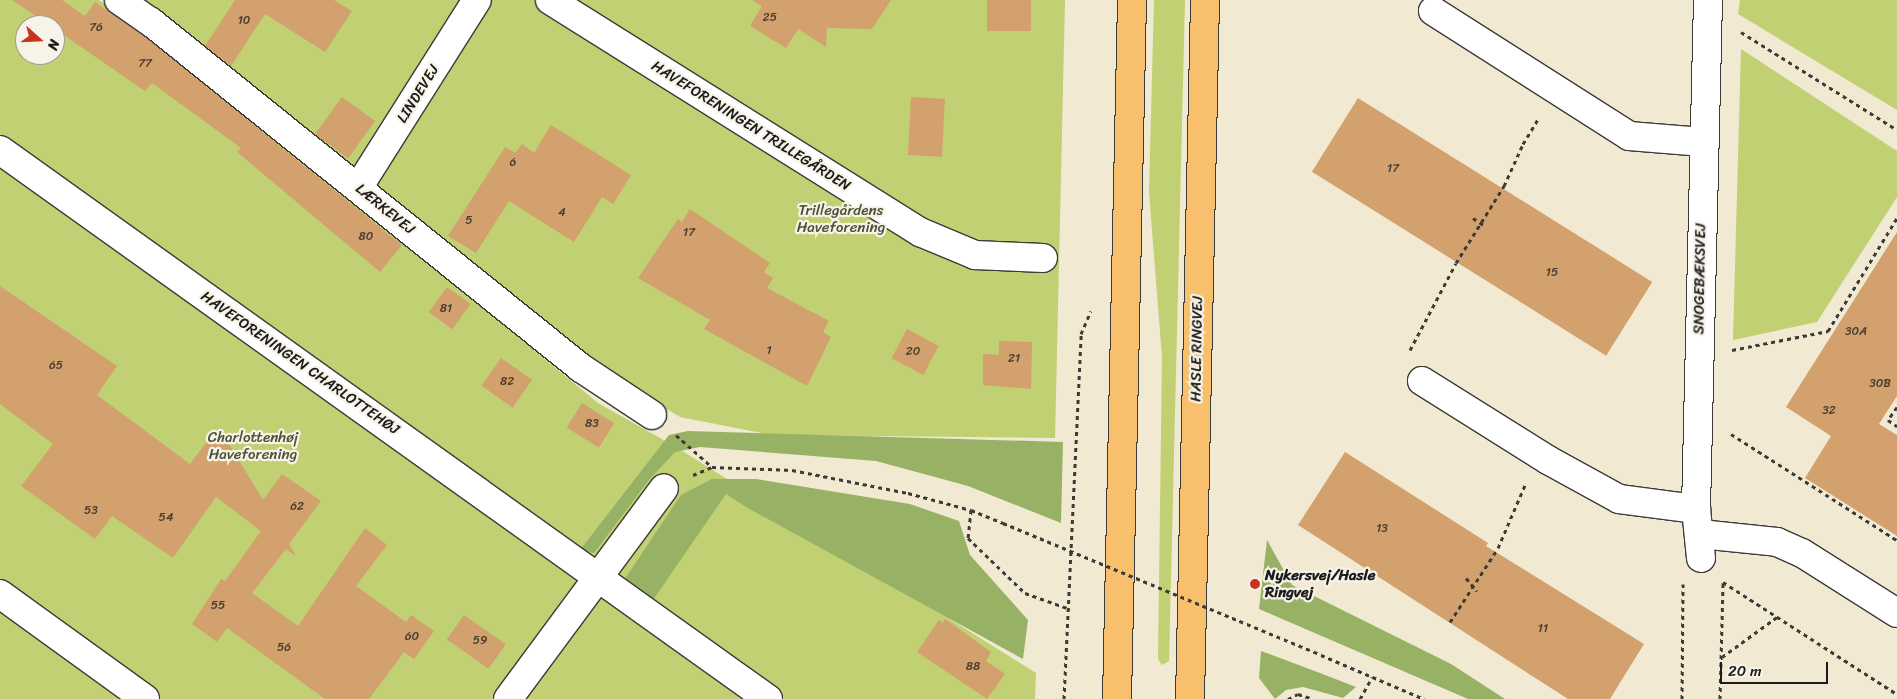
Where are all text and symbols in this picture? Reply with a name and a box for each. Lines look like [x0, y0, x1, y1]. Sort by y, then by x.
house number: 25 [763, 11, 777, 25]
house number: 10 [238, 14, 250, 28]
north arrow [15, 15, 65, 65]
house number: 76 [89, 21, 103, 35]
text: N [40, 36, 67, 54]
house number: 77 [138, 57, 152, 71]
street label: HAVEFORENINGEN TRILLEGÅRDEN [648, 57, 854, 195]
street label: LINDEVEJ [393, 62, 443, 126]
house number: 6 [510, 156, 516, 170]
house number: 17 [1387, 162, 1399, 176]
street label: LÆRKEVEJ [352, 180, 418, 238]
park label: Trillegårdens Haveforening [797, 201, 885, 236]
house number: 4 [558, 206, 566, 220]
house number: 5 [465, 214, 473, 228]
street label: SNOGEBÆKSVEJ [1690, 223, 1710, 335]
house number: 17 [683, 226, 695, 240]
house number: 80 [359, 230, 373, 244]
house number: 15 [1546, 266, 1558, 280]
street label: HAVEFORENINGEN CHARLOTTEHØJ [198, 288, 402, 438]
street label: HASLE RINGVEJ [1187, 295, 1207, 403]
house number: 81 [440, 302, 452, 316]
house number: 30A [1845, 325, 1867, 339]
house number: 1 [766, 344, 772, 358]
house number: 20 [906, 345, 920, 359]
house number: 21 [1008, 352, 1020, 366]
house number: 65 [49, 359, 63, 373]
house number: 82 [500, 375, 514, 389]
house number: 30B [1869, 377, 1891, 391]
house number: 32 [1822, 404, 1836, 418]
house number: 83 [585, 417, 599, 431]
park label: Charlottenhøj Haveforening [208, 428, 298, 463]
house number: 62 [290, 500, 304, 514]
house number: 53 [84, 504, 98, 518]
house number: 54 [159, 511, 173, 525]
house number: 13 [1376, 522, 1388, 536]
place label: Nykersvej/Hasle Ringvej [1265, 566, 1375, 601]
marker: Nykersvej/Hasle Ringvej [1249, 578, 1261, 590]
house number: 55 [211, 599, 225, 613]
house number: 11 [1538, 622, 1548, 636]
house number: 60 [405, 630, 419, 644]
house number: 59 [473, 634, 487, 648]
house number: 56 [277, 641, 291, 655]
scale bar [1722, 652, 1830, 684]
text: 20 m [1728, 658, 1762, 684]
house number: 88 [966, 660, 980, 674]

